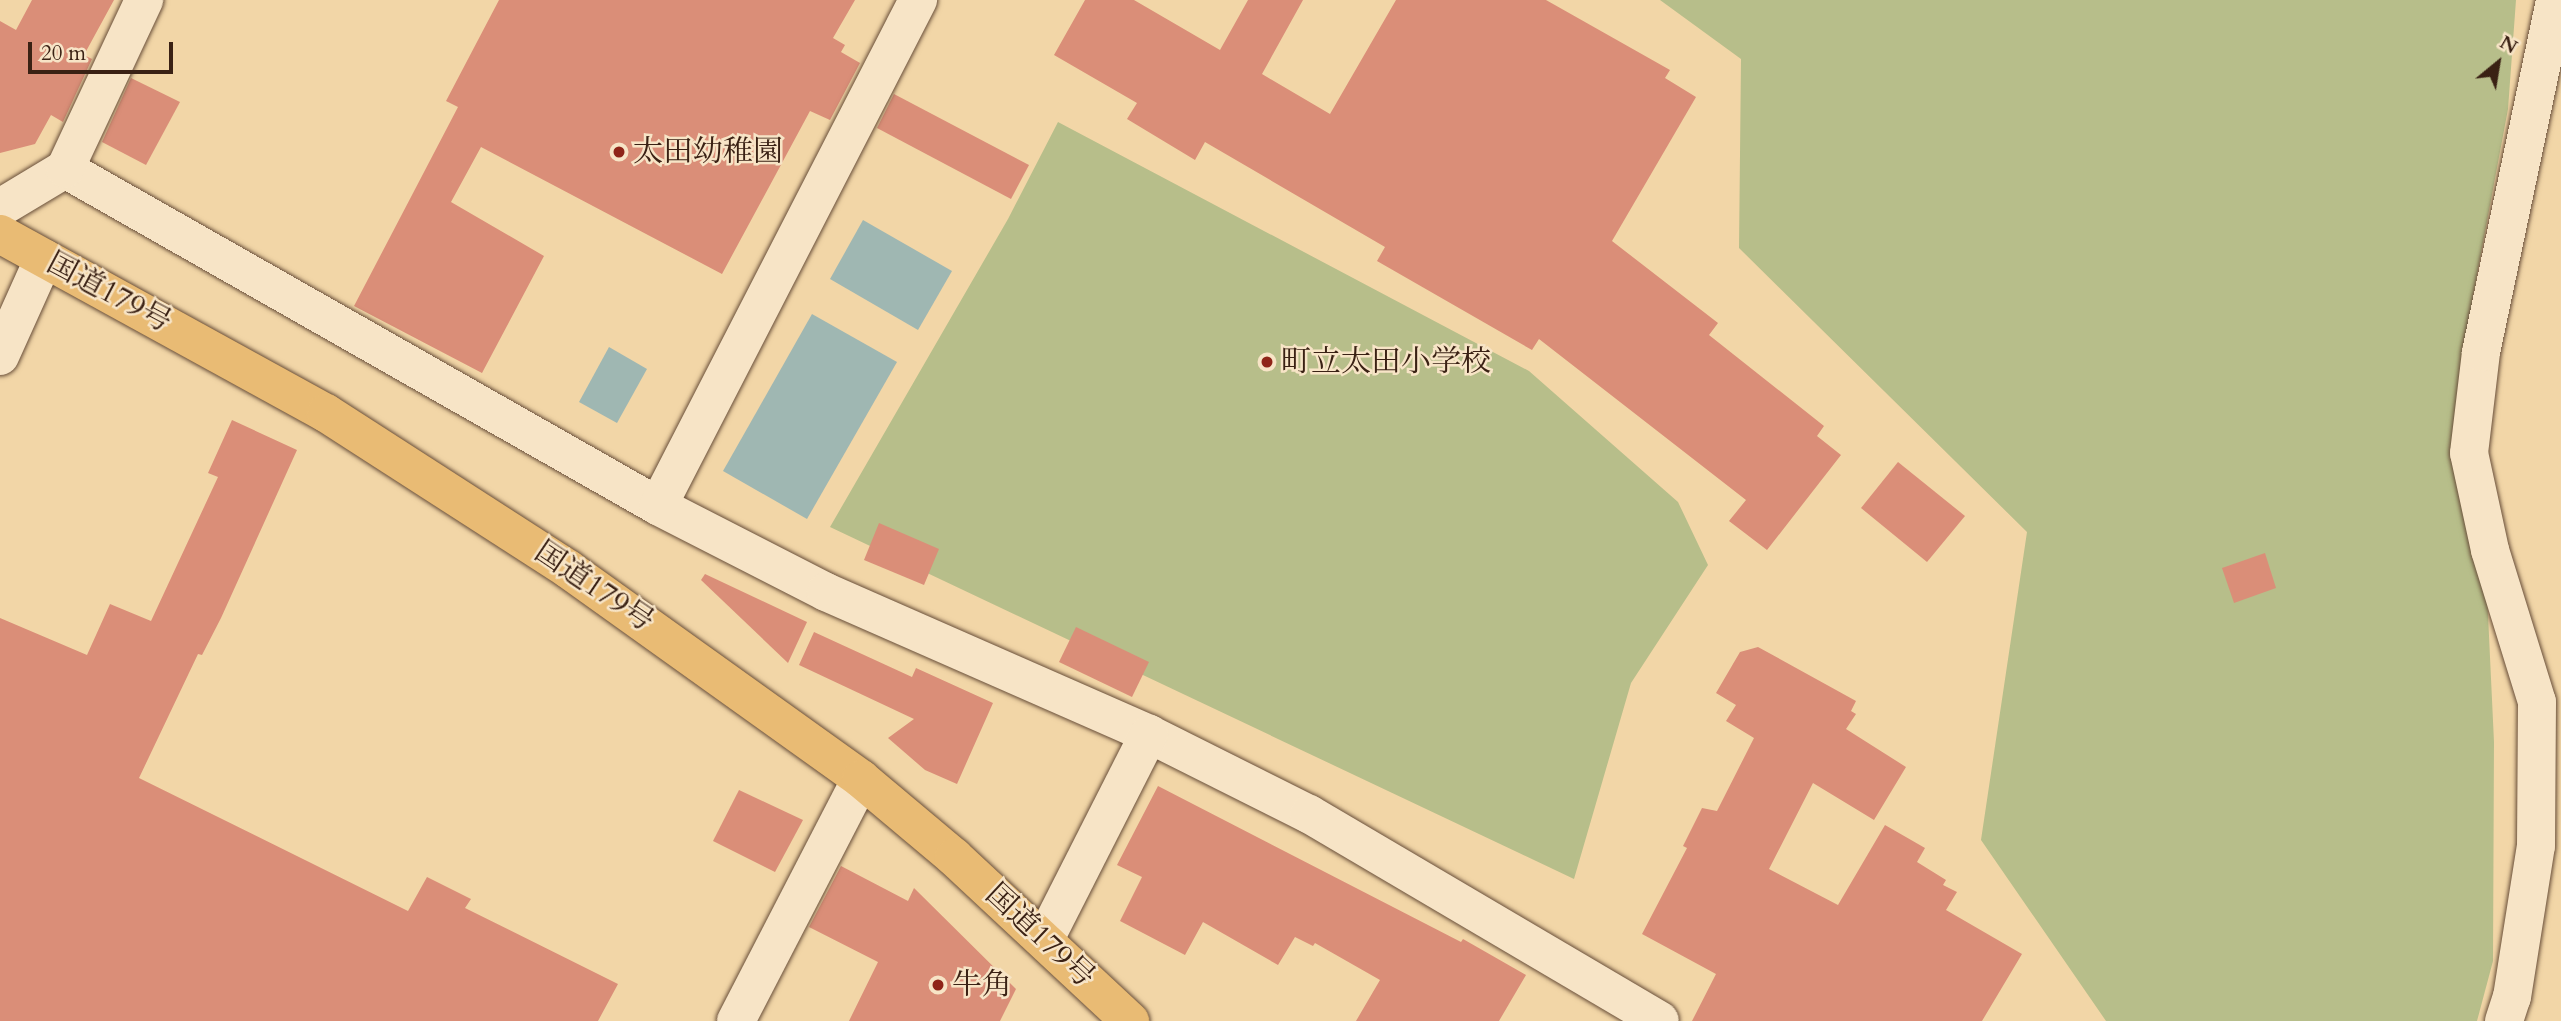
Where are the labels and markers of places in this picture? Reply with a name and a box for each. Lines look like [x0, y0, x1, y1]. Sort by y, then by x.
place label: 太田幼稚園 [633, 134, 783, 170]
marker: 太田幼稚園 [611, 144, 627, 160]
place label: 町立太田小学校 [1281, 344, 1491, 380]
marker: 町立太田小学校 [1259, 354, 1275, 370]
place label: 牛角 [952, 967, 1012, 1003]
marker: 牛角 [930, 977, 946, 993]

